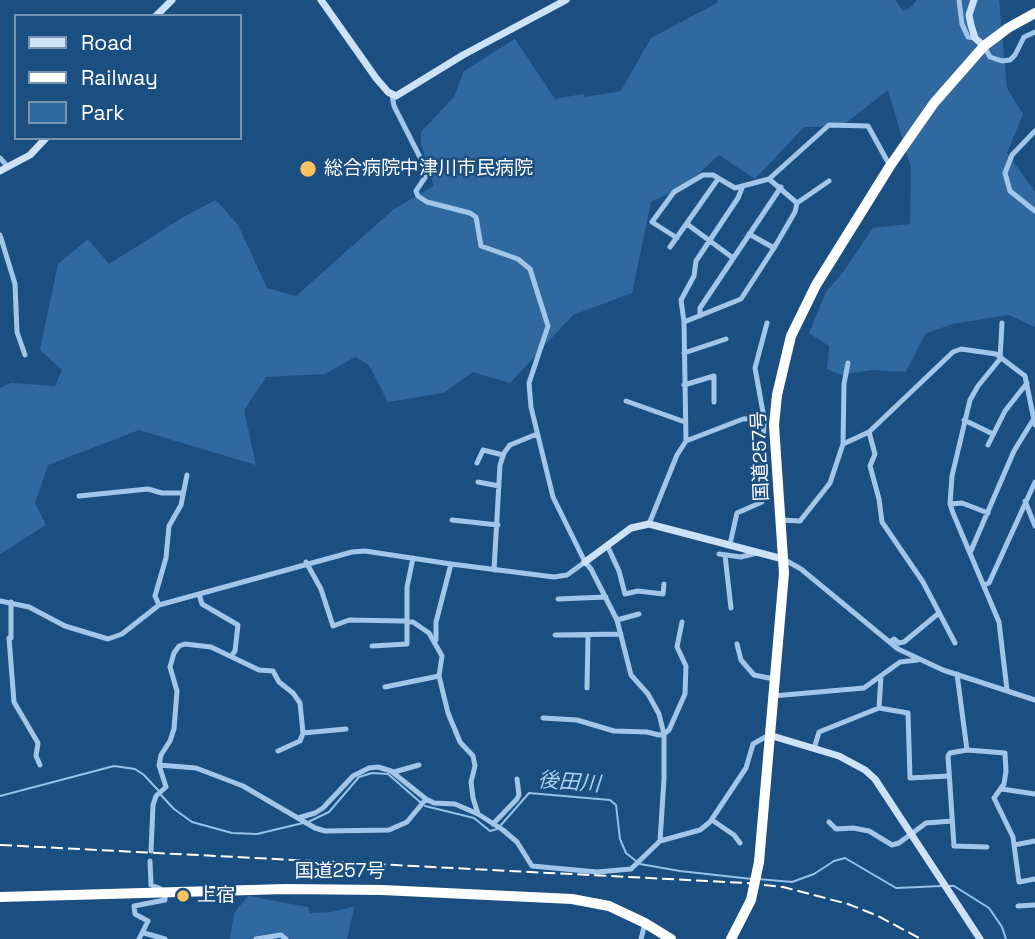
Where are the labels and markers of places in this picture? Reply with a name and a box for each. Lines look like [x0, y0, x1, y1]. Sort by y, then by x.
place label: 総合病院中津川市民病院 [324, 158, 533, 180]
marker: 総合病院中津川市民病院 [298, 159, 318, 179]
place label: 上宿 [197, 885, 235, 907]
marker: 上宿 [175, 888, 191, 904]

